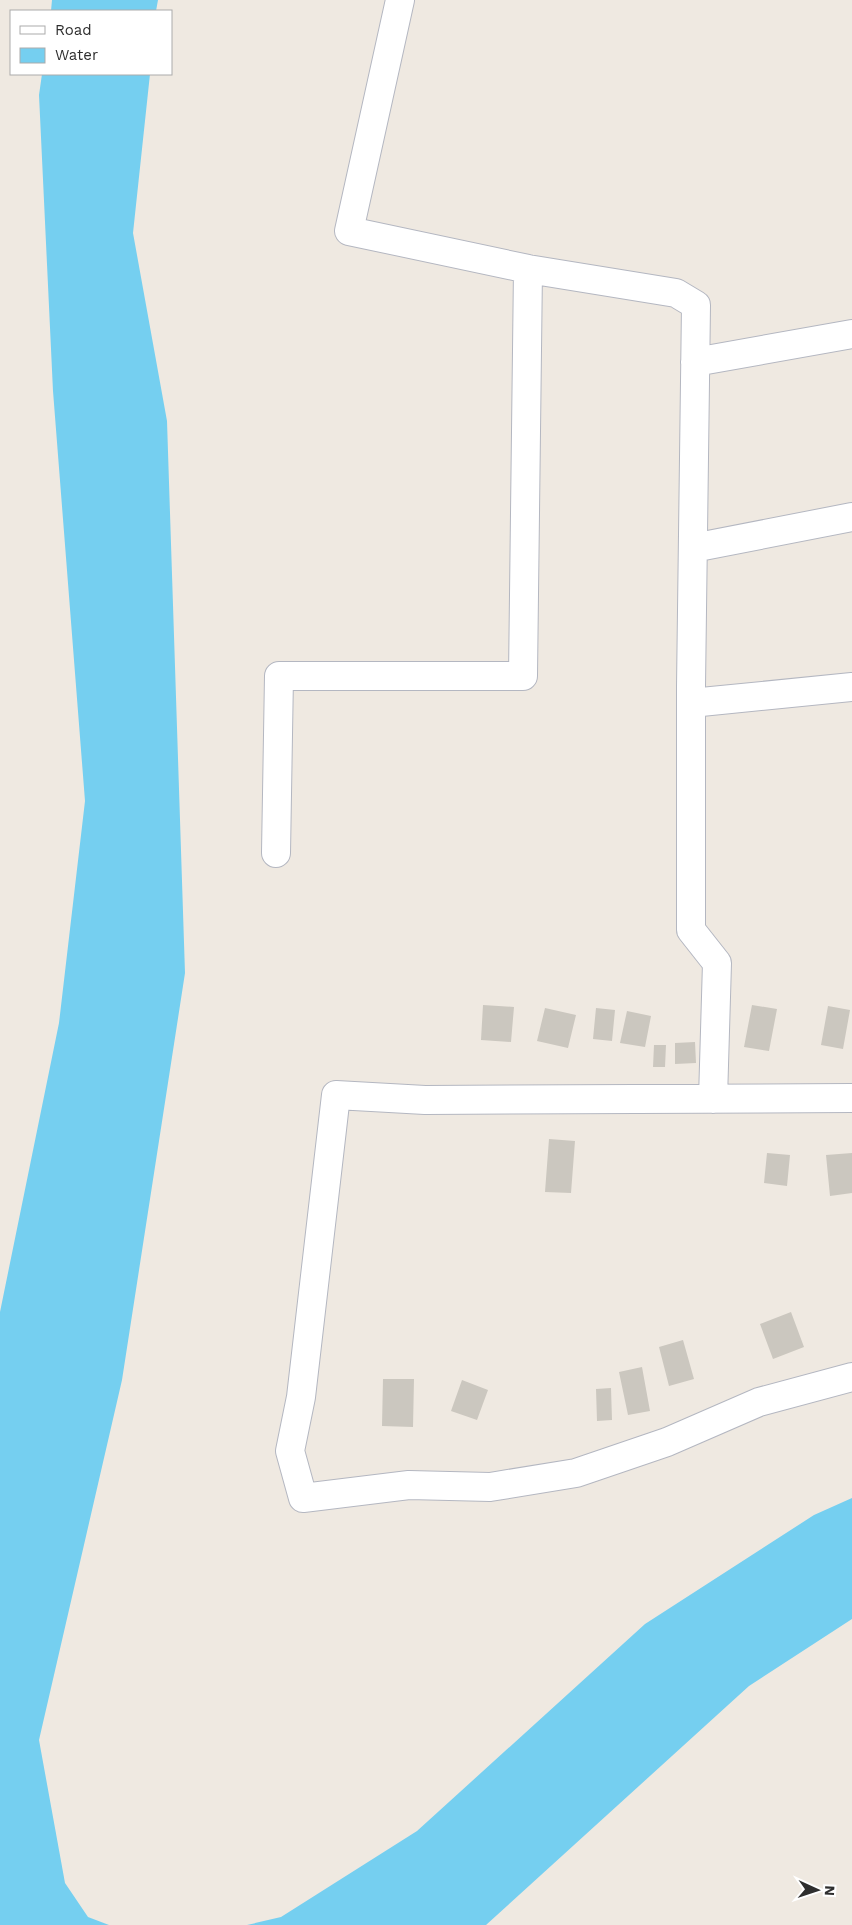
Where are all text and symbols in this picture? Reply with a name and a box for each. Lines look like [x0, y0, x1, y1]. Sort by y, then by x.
legend [10, 10, 172, 75]
text: Road [55, 21, 92, 39]
text: Water [55, 46, 98, 64]
north arrow [792, 1865, 842, 1915]
text: N [822, 1885, 838, 1896]

